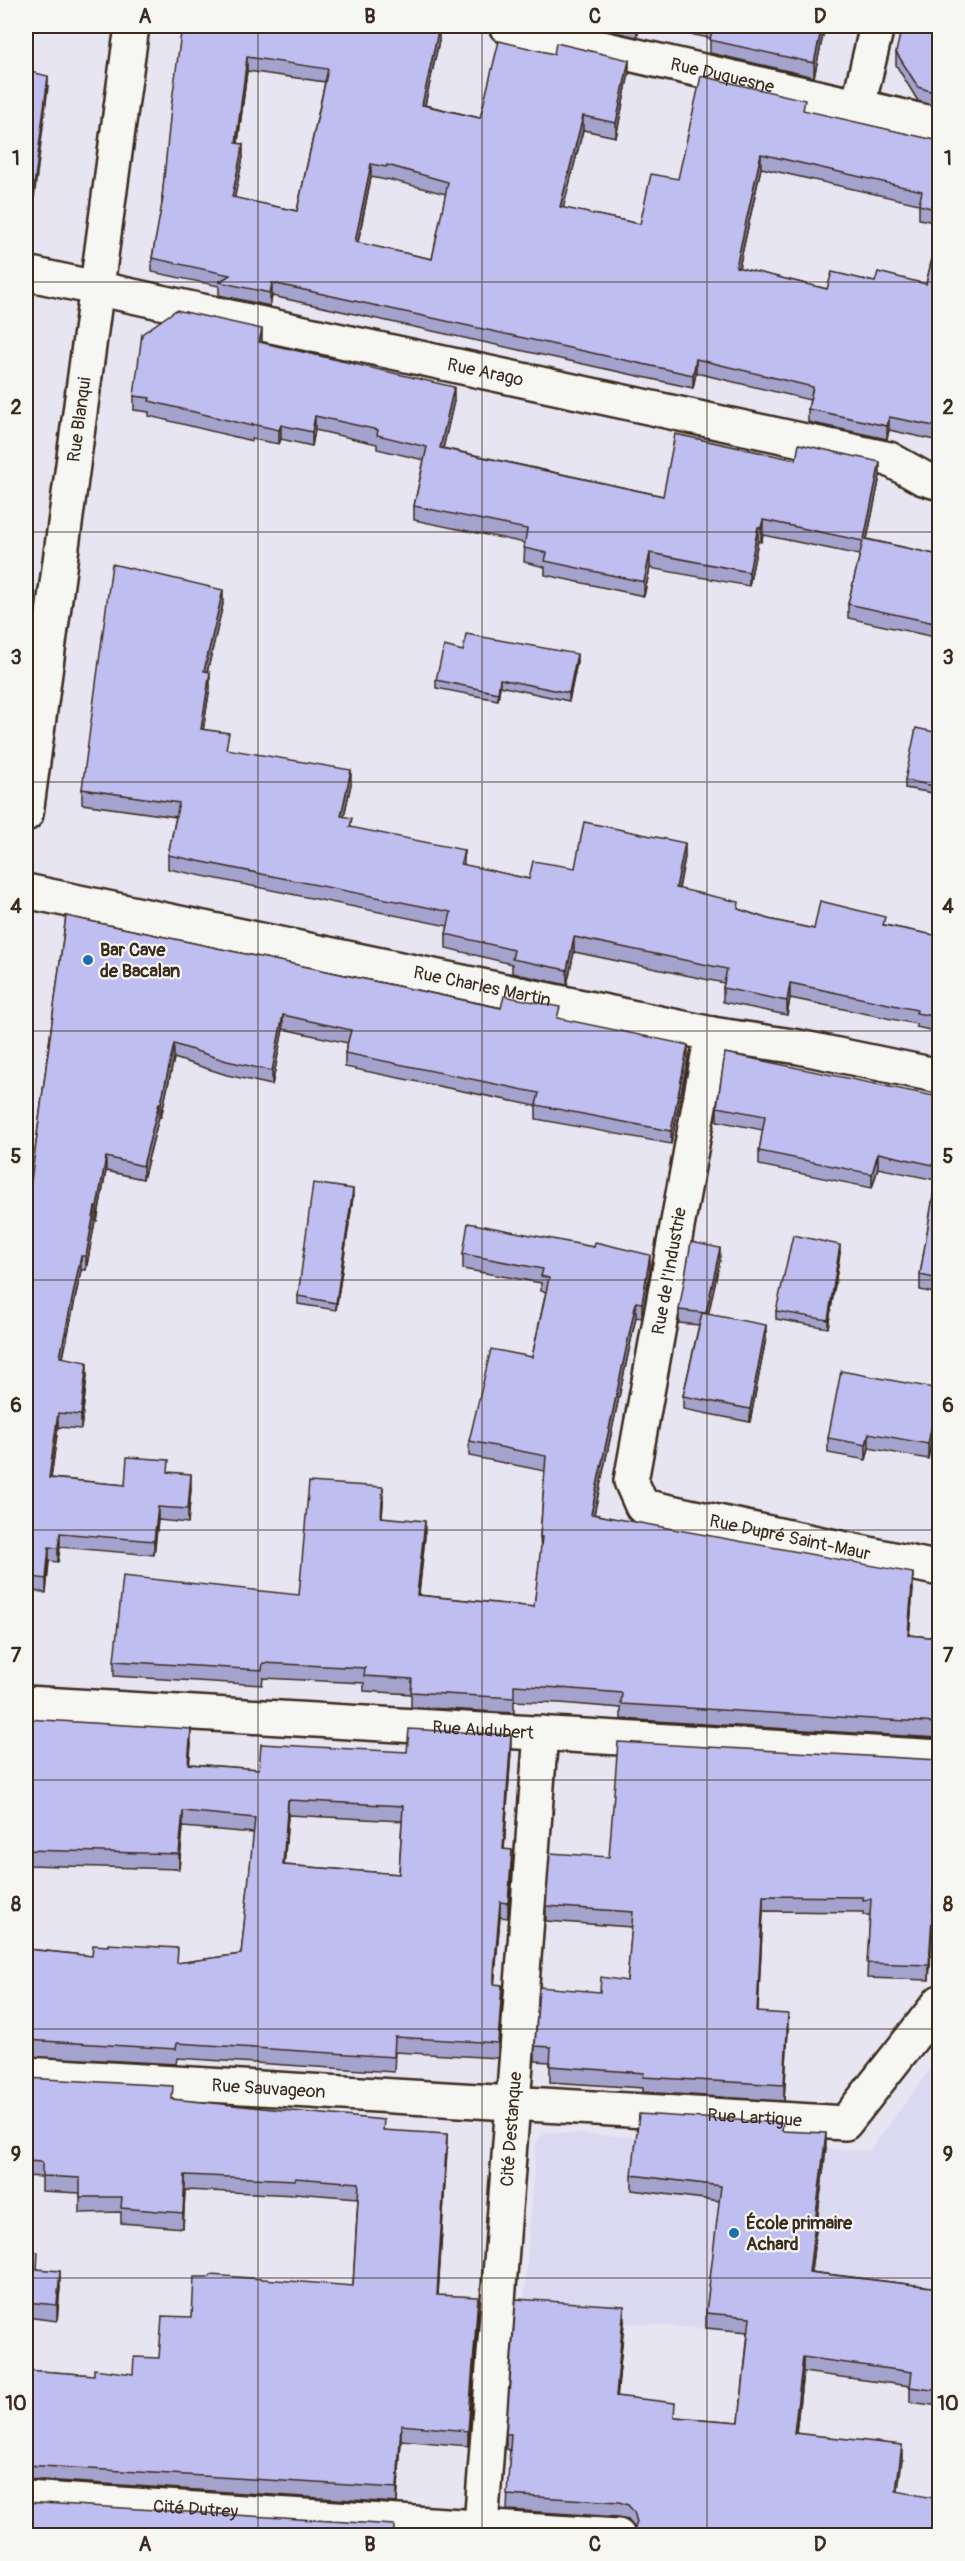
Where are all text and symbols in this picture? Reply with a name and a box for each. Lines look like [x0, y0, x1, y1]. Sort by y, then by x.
text: A [139, 4, 152, 29]
text: B [364, 4, 376, 29]
text: C [589, 4, 601, 29]
text: D [814, 4, 827, 29]
street label: Rue Duquesne [668, 53, 777, 99]
text: 1 [12, 146, 20, 171]
text: 1 [944, 146, 952, 171]
street label: Rue Arago [445, 353, 526, 392]
street label: Rue Blanqui [62, 376, 97, 464]
text: 2 [10, 395, 22, 420]
text: 2 [942, 395, 954, 420]
text: 3 [10, 645, 22, 670]
text: 3 [942, 645, 954, 670]
text: 4 [10, 894, 22, 919]
text: 4 [942, 894, 954, 919]
place label: Bar Cave de Bacalan [100, 939, 180, 983]
marker: Bar Cave de Bacalan [81, 953, 95, 967]
street label: Rue Charles Martin [411, 961, 553, 1012]
text: 5 [11, 1144, 22, 1169]
text: 5 [943, 1144, 954, 1169]
street label: Rue de l'Industrie [647, 1206, 692, 1337]
text: 6 [10, 1393, 22, 1418]
text: 6 [942, 1393, 954, 1418]
street label: Rue Dupré Saint-Maur [707, 1510, 873, 1566]
text: 7 [11, 1643, 22, 1668]
text: 7 [943, 1643, 954, 1668]
street label: Rue Audubert [432, 1716, 535, 1745]
text: 8 [11, 1892, 21, 1917]
text: 8 [943, 1892, 953, 1917]
street label: Cité Destanque [496, 2071, 527, 2187]
street label: Rue Sauvageon [211, 2074, 326, 2104]
street label: Rue Lartigue [707, 2104, 803, 2132]
text: 9 [11, 2142, 21, 2167]
text: 9 [943, 2142, 953, 2167]
place label: École primaire Achard [746, 2212, 853, 2256]
marker: École primaire Achard [727, 2226, 741, 2240]
text: 10 [5, 2391, 27, 2416]
text: 10 [937, 2391, 959, 2416]
street label: Cité Dutrey [152, 2495, 239, 2524]
text: A [139, 2532, 152, 2557]
text: B [364, 2532, 376, 2557]
text: C [589, 2532, 601, 2557]
text: D [814, 2532, 827, 2557]

